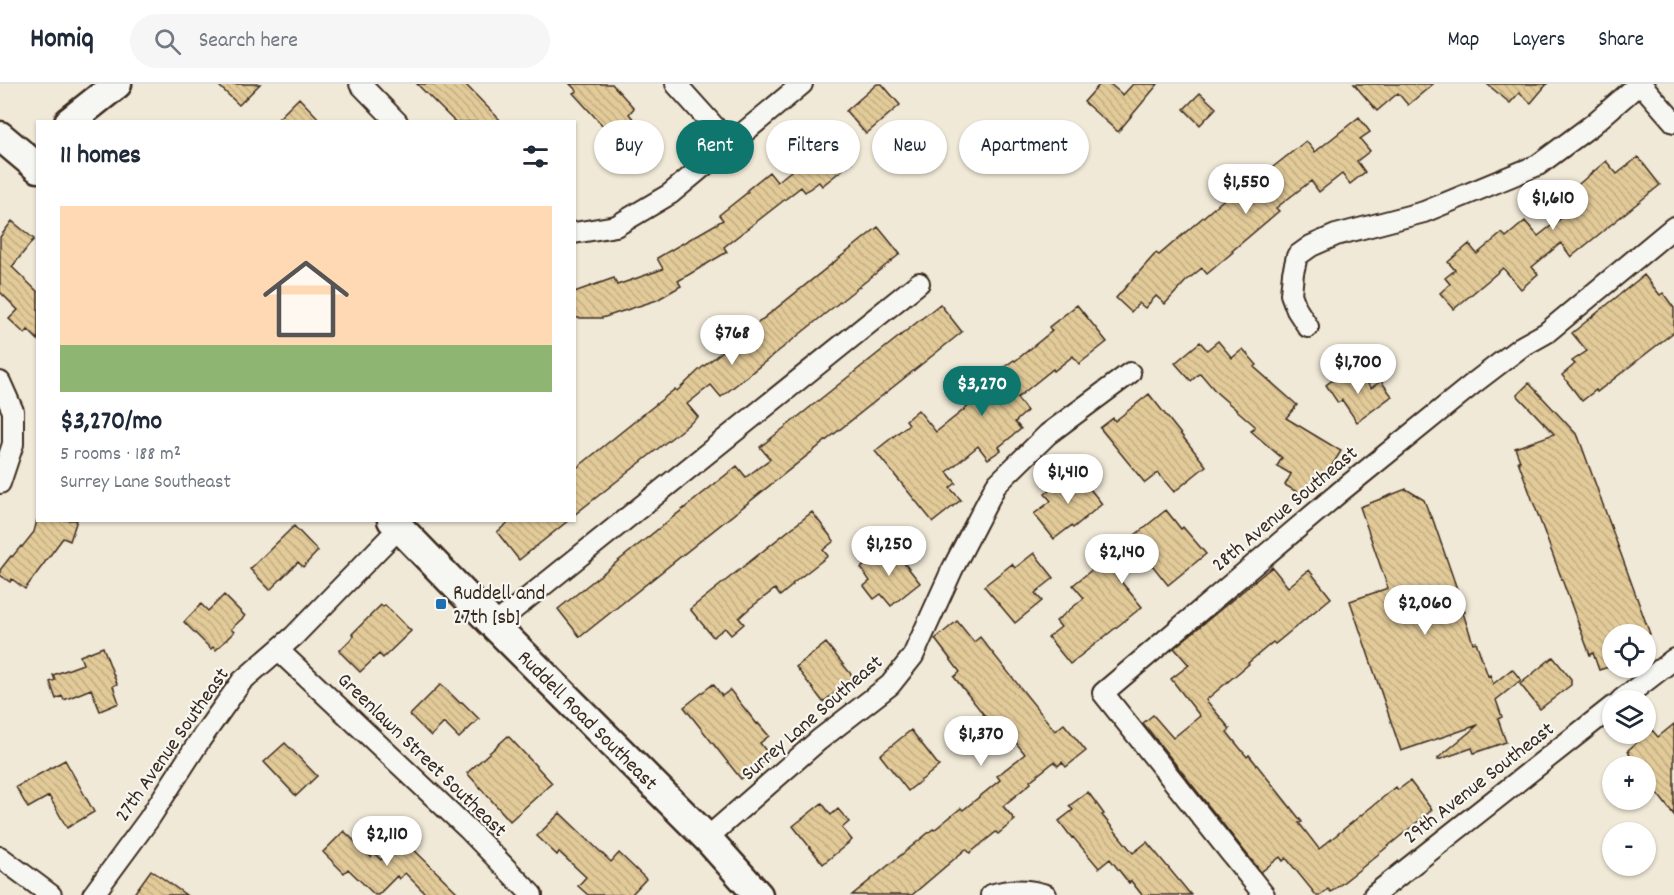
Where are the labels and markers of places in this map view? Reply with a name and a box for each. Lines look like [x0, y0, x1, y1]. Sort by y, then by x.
pin: $1,550 [1197, 164, 1295, 215]
pin: $1,610 [1504, 180, 1602, 231]
pin: $768 [696, 315, 768, 366]
pin: $1,700 [1309, 344, 1407, 395]
pin: $3,270 [933, 366, 1031, 417]
pin: $1,410 [1019, 454, 1117, 505]
pin: $1,250 [840, 526, 938, 577]
pin: $2,140 [1073, 534, 1171, 585]
place label: Ruddell and 27th [sb] [453, 580, 545, 634]
pin: $2,060 [1376, 585, 1474, 636]
marker: Ruddell and 27th [sb] [434, 597, 448, 611]
pin: $1,370 [932, 716, 1030, 767]
pin: $2,110 [338, 816, 436, 867]

